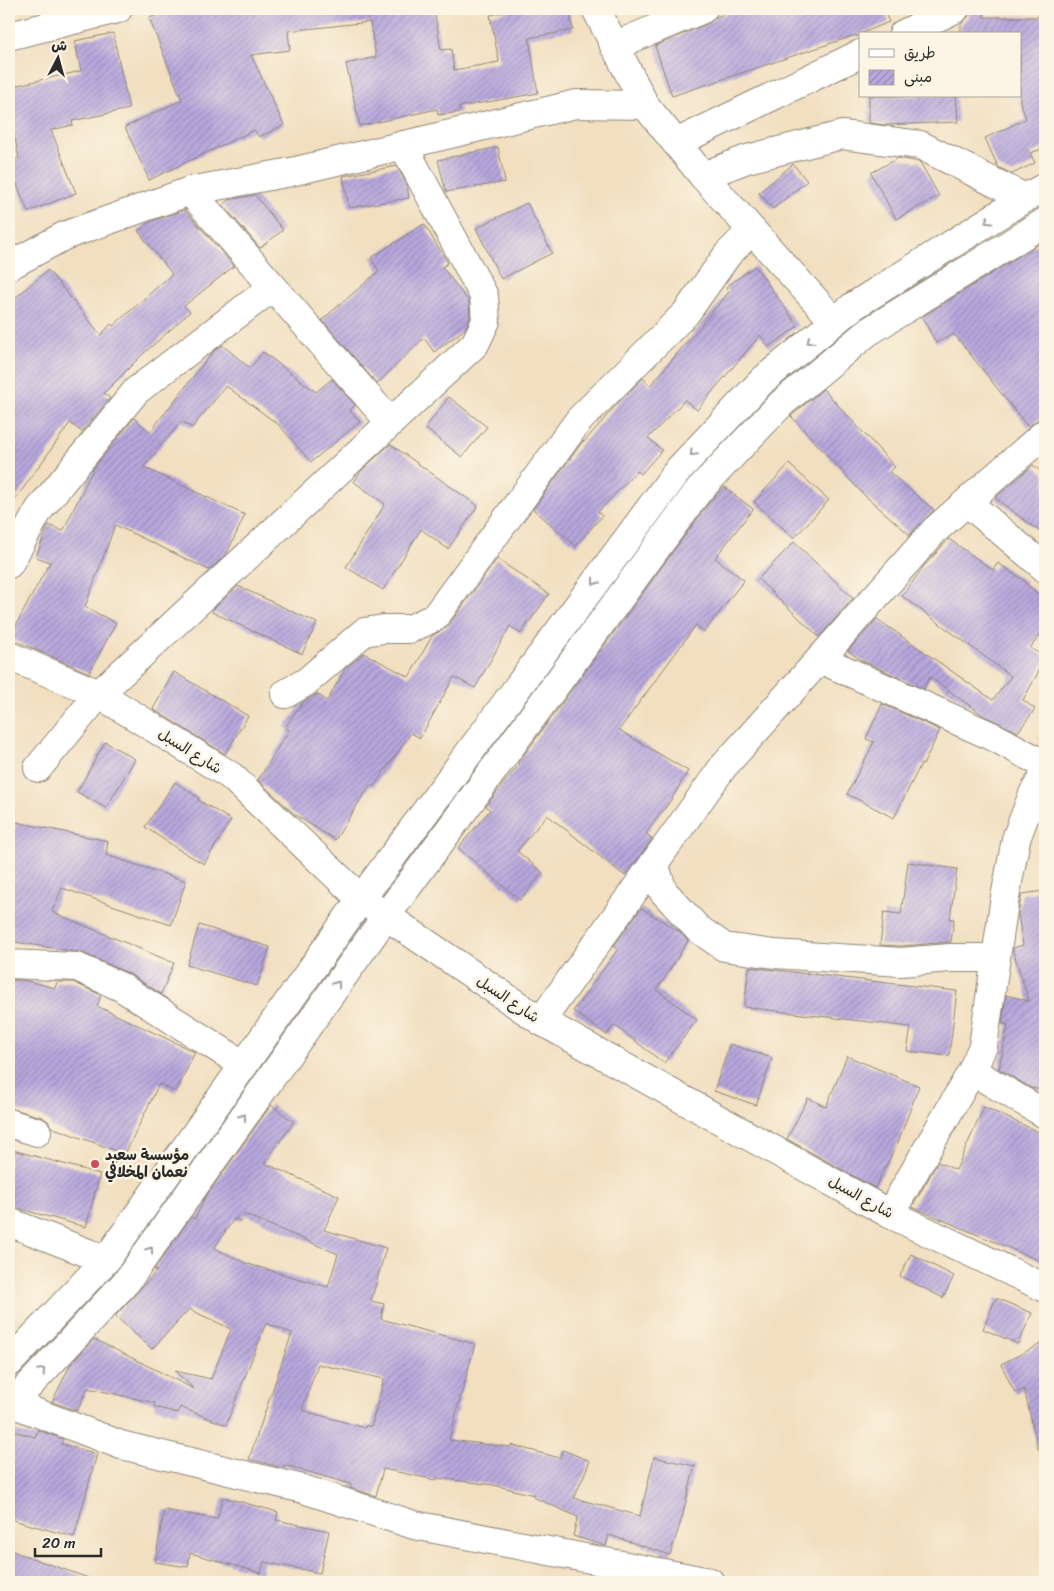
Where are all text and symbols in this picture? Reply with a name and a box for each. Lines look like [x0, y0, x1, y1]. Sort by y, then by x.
north arrow [32, 32, 82, 82]
text: ش [50, 32, 68, 59]
legend [859, 32, 1022, 98]
text: طريق [904, 40, 936, 66]
text: مبنى [904, 64, 932, 90]
one-way arrow [985, 215, 994, 224]
one-way arrow [807, 335, 816, 343]
one-way arrow [690, 448, 699, 457]
one-way arrow [592, 576, 601, 586]
street label: شارع السبل [153, 721, 227, 781]
street label: شارع السبل [471, 968, 545, 1030]
one-way arrow [331, 981, 340, 990]
one-way arrow [237, 1113, 246, 1123]
place label: مؤسسة سعيد نعمان المخلافي [105, 1142, 189, 1185]
marker: مؤسسة سعيد نعمان المخلافي [89, 1158, 101, 1170]
street label: شارع السبل [823, 1168, 899, 1226]
one-way arrow [144, 1247, 152, 1256]
one-way arrow [36, 1368, 45, 1377]
scale bar [35, 1526, 101, 1558]
text: 20 m [42, 1530, 76, 1556]

